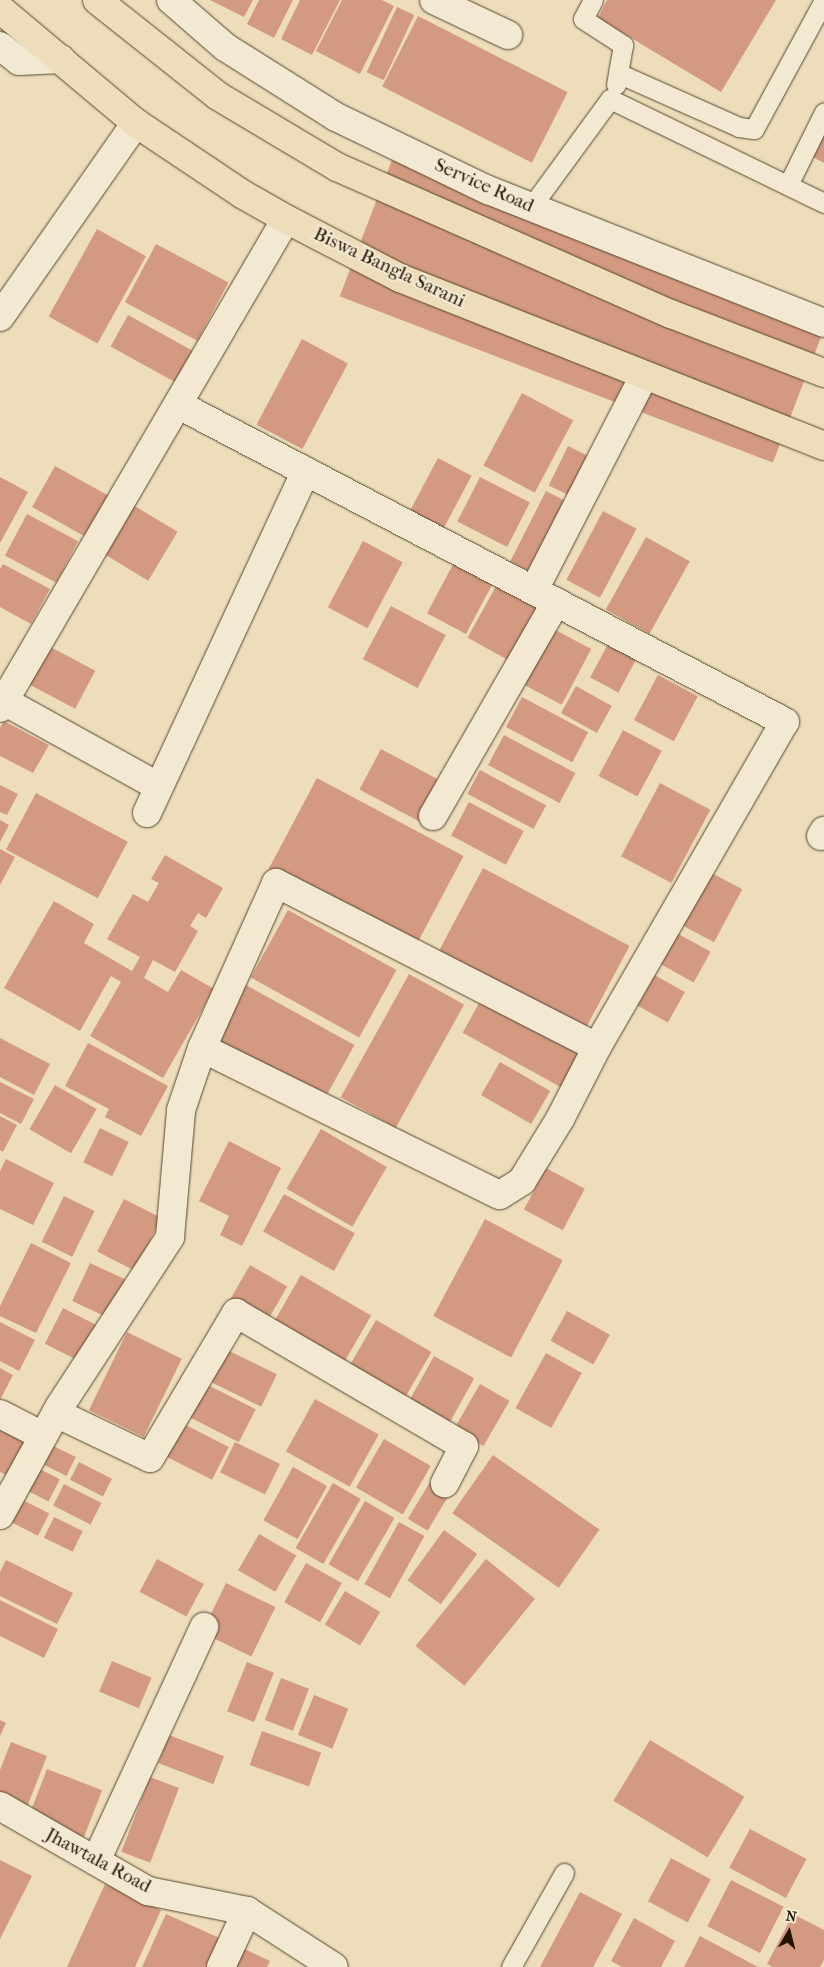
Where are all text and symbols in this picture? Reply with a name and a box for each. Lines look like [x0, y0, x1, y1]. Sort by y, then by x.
street label: Service Road [431, 154, 537, 218]
street label: Biswa Bangla Sarani [310, 223, 468, 313]
street label: Jhawtala Road [41, 1824, 155, 1898]
north arrow [764, 1907, 814, 1957]
text: N [785, 1907, 798, 1926]

